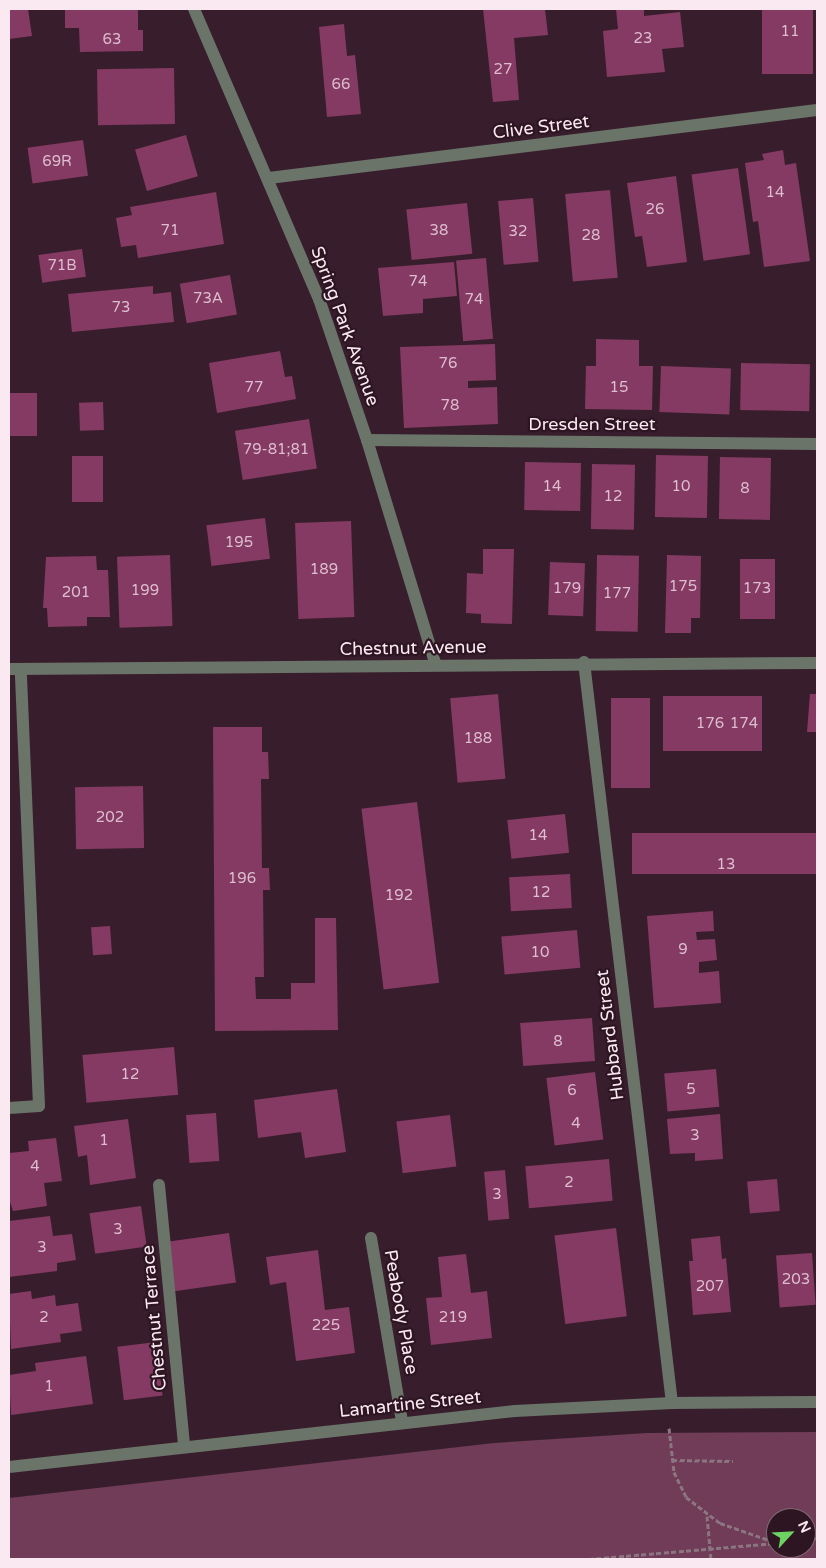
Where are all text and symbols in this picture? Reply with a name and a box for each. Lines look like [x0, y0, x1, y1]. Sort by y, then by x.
house number: 11 [781, 23, 799, 41]
house number: 23 [634, 30, 652, 48]
house number: 63 [103, 31, 121, 49]
house number: 27 [494, 61, 512, 79]
house number: 66 [332, 76, 350, 94]
street label: Clive Street [491, 110, 591, 144]
house number: 69R [42, 153, 72, 171]
house number: 14 [766, 184, 784, 202]
house number: 26 [646, 201, 664, 219]
house number: 71 [161, 222, 179, 240]
house number: 38 [430, 222, 448, 240]
house number: 32 [509, 223, 527, 241]
house number: 28 [582, 227, 600, 245]
street label: Spring Park Avenue [306, 243, 384, 409]
house number: 71B [47, 257, 77, 275]
house number: 74 [409, 273, 427, 291]
house number: 73A [193, 290, 223, 308]
house number: 74 [465, 291, 483, 309]
house number: 73 [112, 299, 130, 317]
house number: 76 [439, 355, 457, 373]
house number: 77 [245, 379, 263, 397]
house number: 15 [610, 379, 628, 397]
house number: 78 [441, 397, 459, 415]
street label: Dresden Street [528, 413, 656, 435]
house number: 79-81;81 [243, 441, 309, 459]
house number: 14 [543, 478, 561, 496]
house number: 10 [672, 478, 690, 496]
house number: 8 [740, 480, 750, 498]
house number: 12 [604, 488, 622, 506]
house number: 195 [225, 534, 253, 552]
house number: 189 [310, 561, 338, 579]
house number: 175 [669, 578, 697, 596]
house number: 179 [553, 580, 581, 598]
house number: 173 [743, 580, 771, 598]
house number: 199 [131, 582, 159, 600]
house number: 201 [62, 584, 90, 602]
house number: 177 [603, 585, 631, 603]
street label: Chestnut Avenue [339, 636, 487, 660]
house number: 176 [696, 715, 724, 733]
house number: 174 [730, 715, 758, 733]
house number: 188 [464, 730, 492, 748]
house number: 202 [96, 809, 124, 827]
house number: 14 [529, 827, 547, 845]
house number: 13 [717, 856, 735, 874]
house number: 196 [228, 870, 256, 888]
house number: 12 [532, 884, 550, 902]
house number: 192 [385, 887, 413, 905]
house number: 9 [678, 941, 688, 959]
house number: 10 [531, 944, 549, 962]
street label: Hubbard Street [591, 969, 629, 1101]
house number: 8 [553, 1033, 563, 1051]
house number: 12 [121, 1066, 139, 1084]
house number: 5 [686, 1081, 696, 1099]
house number: 6 [567, 1082, 577, 1100]
house number: 4 [571, 1115, 581, 1133]
house number: 3 [690, 1127, 700, 1145]
house number: 1 [99, 1132, 109, 1150]
house number: 4 [30, 1158, 40, 1176]
house number: 2 [564, 1174, 574, 1192]
house number: 3 [492, 1186, 502, 1204]
house number: 3 [113, 1221, 123, 1239]
house number: 3 [37, 1239, 47, 1257]
street label: Chestnut Terrace [137, 1244, 171, 1392]
street label: Peabody Place [379, 1248, 423, 1376]
house number: 203 [782, 1271, 810, 1289]
house number: 207 [696, 1278, 724, 1296]
house number: 2 [39, 1309, 49, 1327]
house number: 219 [439, 1309, 467, 1327]
house number: 225 [312, 1317, 340, 1335]
house number: 1 [44, 1378, 54, 1396]
street label: Lamartine Street [338, 1386, 482, 1422]
north arrow [766, 1508, 816, 1558]
text: N [794, 1518, 814, 1536]

